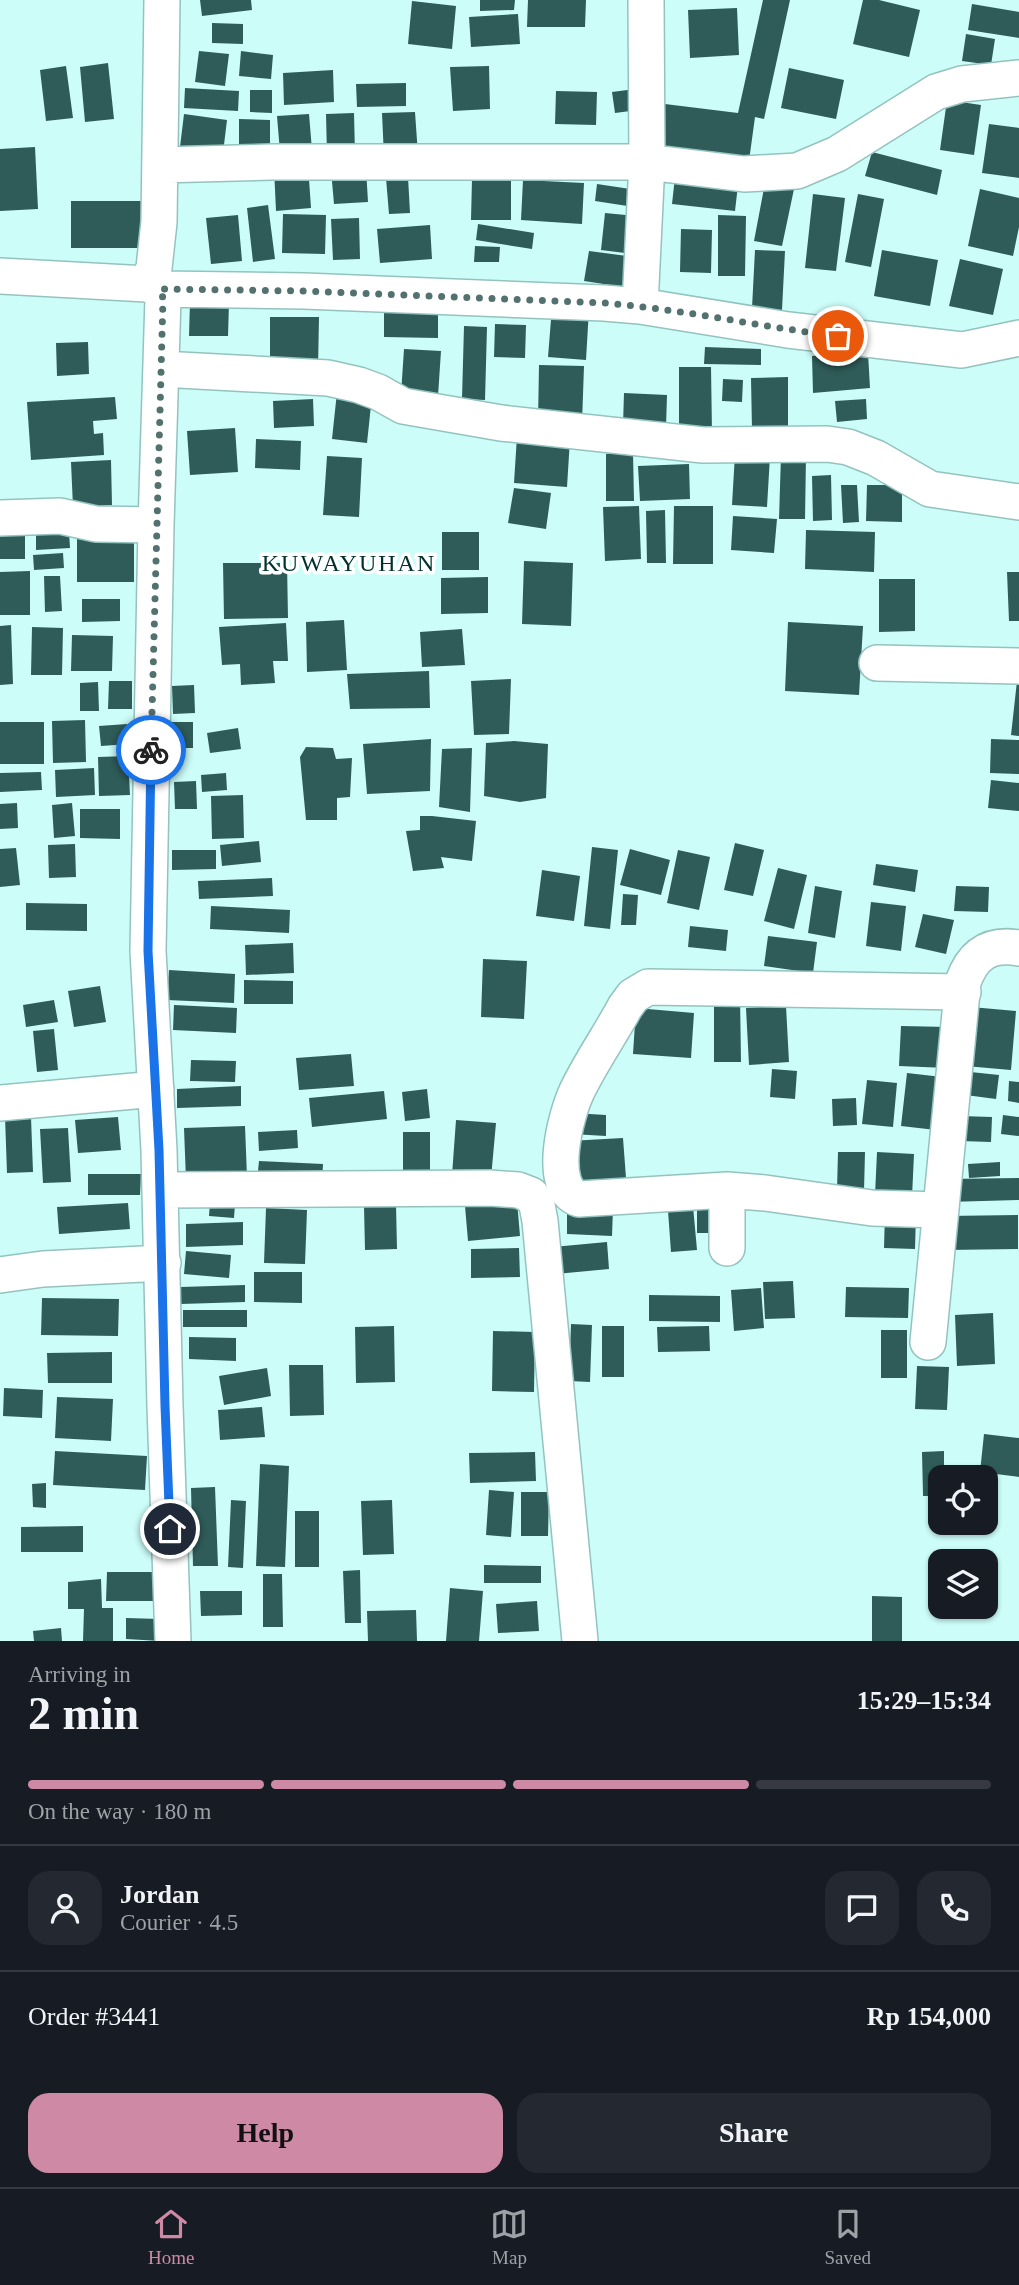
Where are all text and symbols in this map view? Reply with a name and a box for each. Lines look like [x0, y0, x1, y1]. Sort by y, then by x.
pin [808, 306, 868, 366]
icon: bag [819, 317, 857, 355]
district label: KUWAYUHAN [262, 550, 436, 576]
courier [116, 715, 186, 785]
icon: bike [132, 731, 170, 769]
map controls [928, 1465, 998, 1619]
button: locate [928, 1465, 998, 1535]
pin [140, 1499, 200, 1559]
icon: home [151, 1510, 189, 1548]
button: layers [928, 1549, 998, 1619]
text: Arriving in [28, 1662, 131, 1687]
text: 15:29–15:34 [857, 1686, 991, 1715]
text: 2 min [28, 1688, 139, 1739]
text: On the way · 180 m [28, 1799, 211, 1824]
button: person [28, 1871, 102, 1945]
button: chat [825, 1871, 899, 1945]
button: phone [917, 1871, 991, 1945]
text: Jordan [120, 1880, 199, 1909]
text: Courier · 4.5 [120, 1910, 238, 1935]
text: Order #3441 [28, 2002, 160, 2031]
text: Rp 154,000 [867, 2002, 991, 2031]
button: Help [28, 2093, 503, 2173]
button: Share [517, 2093, 991, 2173]
tab: Home [148, 2205, 194, 2269]
tab: Map [490, 2205, 528, 2269]
tab: Saved [825, 2205, 871, 2269]

